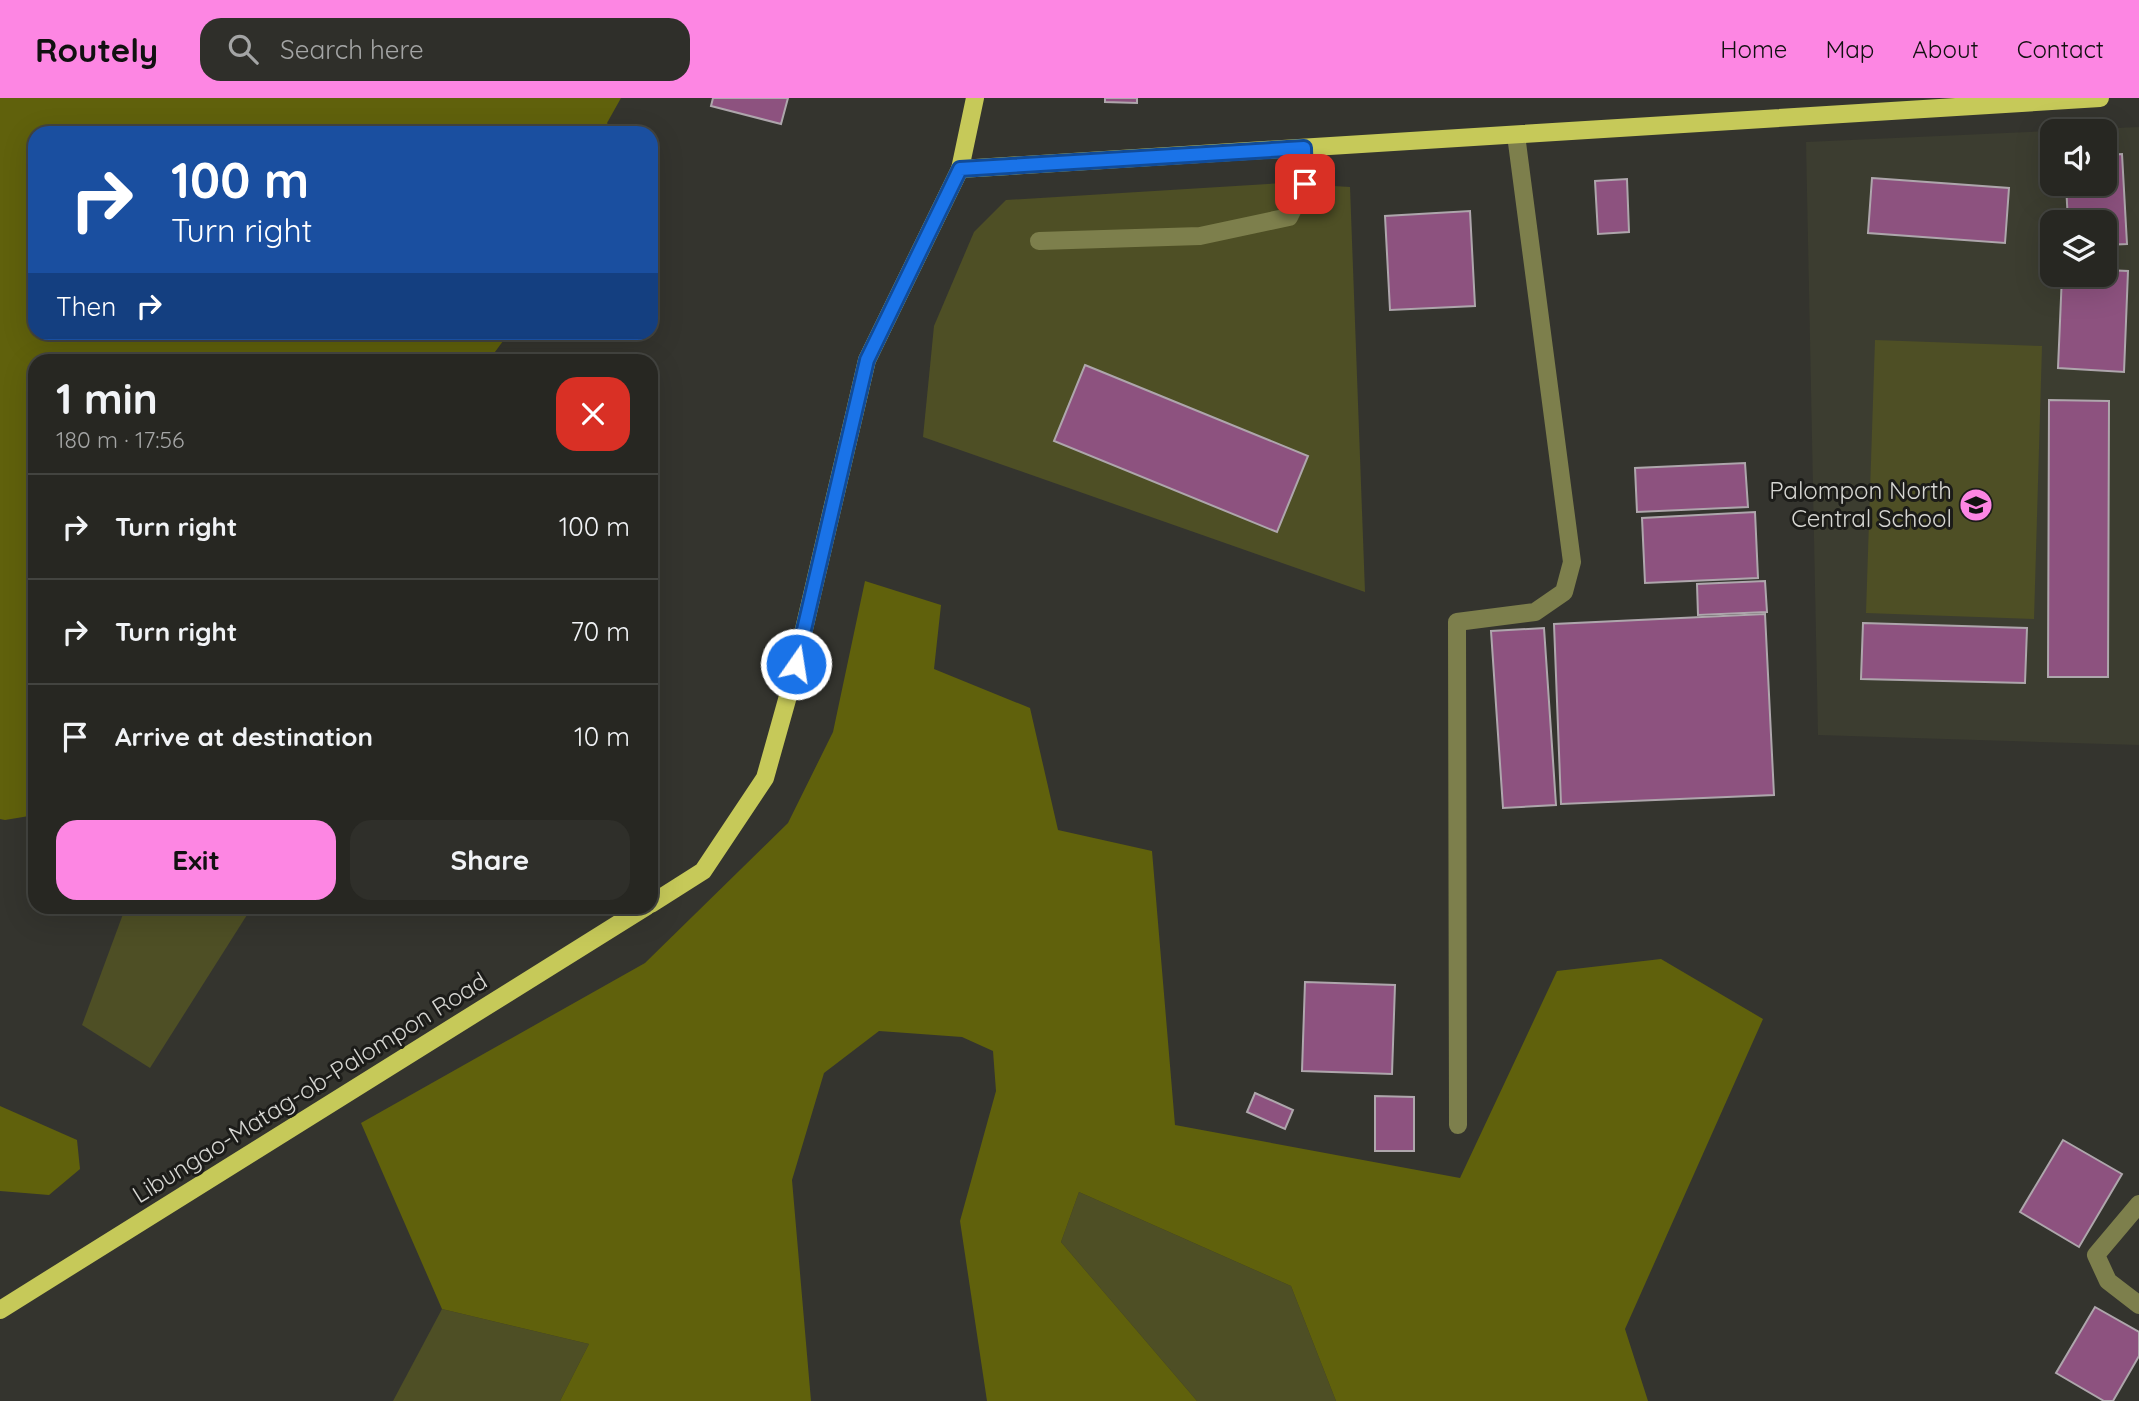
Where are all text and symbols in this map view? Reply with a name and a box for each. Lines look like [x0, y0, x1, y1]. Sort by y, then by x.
search box [200, 18, 690, 81]
text: Routely [35, 29, 158, 70]
icon: search [224, 30, 262, 68]
text: Search here [280, 33, 424, 66]
text: Home [1720, 34, 1787, 64]
text: Map [1825, 34, 1874, 64]
text: About [1912, 34, 1979, 64]
text: Contact [2017, 34, 2104, 64]
map controls [2040, 119, 2117, 287]
button: sound [2040, 119, 2117, 196]
text: 100 m [171, 149, 309, 210]
icon: right [56, 154, 147, 245]
pin [1275, 154, 1335, 214]
icon: arrive [1286, 165, 1324, 203]
text: Turn right [171, 210, 312, 250]
button: layers [2040, 210, 2117, 287]
icon: right [130, 287, 168, 325]
text: Then [56, 290, 116, 323]
text: 1 min [56, 372, 158, 425]
button: close [556, 377, 630, 451]
text: 180 m · 17:56 [56, 425, 184, 454]
place label: Palompon North Central School [1769, 475, 1952, 533]
school or university icon: Palompon North Central School [1957, 486, 1995, 524]
icon: right [56, 508, 94, 546]
text: Turn right [115, 510, 237, 543]
text: 100 m [559, 510, 630, 543]
icon: right [56, 613, 94, 651]
text: Turn right [115, 615, 237, 648]
text: 70 m [570, 615, 630, 648]
position arrow [759, 627, 833, 701]
icon: arrive [56, 718, 94, 756]
text: Arrive at destination [115, 720, 373, 753]
text: 10 m [574, 720, 630, 753]
button: Exit [56, 820, 336, 900]
button: Share [350, 820, 630, 900]
street label: Libungao-Matag-ob-Palompon Road [127, 965, 492, 1209]

